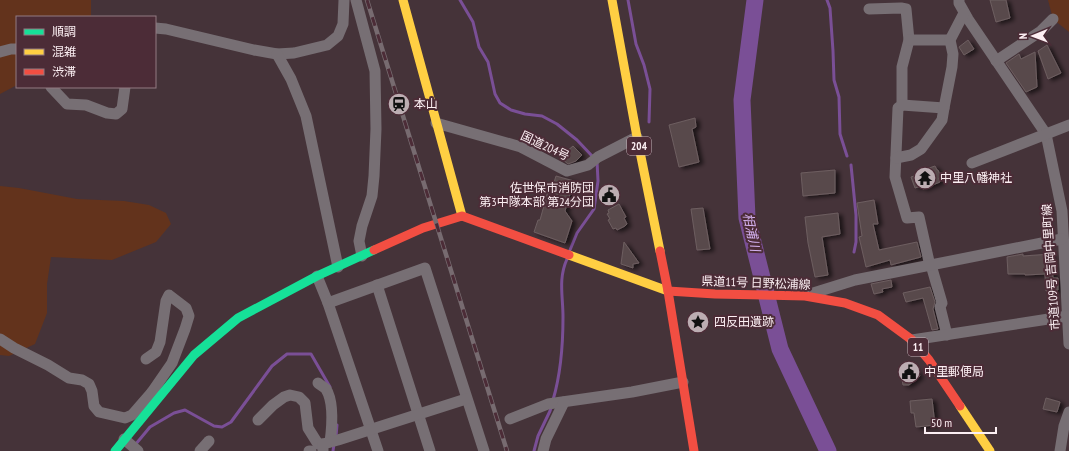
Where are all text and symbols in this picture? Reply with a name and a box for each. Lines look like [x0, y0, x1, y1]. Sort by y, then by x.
legend [16, 16, 156, 88]
north arrow [1013, 16, 1053, 56]
text: 順調 [52, 24, 76, 39]
text: N [1016, 33, 1030, 39]
text: 混雑 [52, 44, 76, 59]
text: 渋滞 [52, 64, 76, 79]
station icon: 本山 [386, 91, 412, 117]
place label: 本山 [414, 96, 438, 111]
street label: 国道204号 [518, 128, 572, 163]
road number: 204 [627, 137, 651, 155]
temple icon: 中里八幡神社 [912, 165, 938, 191]
place label: 中里八幡神社 [940, 170, 1012, 185]
place label: 佐世保市消防団 第3中隊本部 第24分団 [479, 180, 594, 209]
public building icon: 佐世保市消防団 第3中隊本部 第24分団 [596, 182, 622, 208]
street label: 市道109号 吉岡中里町線 [1039, 203, 1062, 331]
water label: 相浦川 [739, 211, 764, 255]
street label: 県道11号 日野松浦線 [701, 273, 811, 292]
place icon: 四反田遺跡 [685, 309, 711, 335]
place label: 四反田遺跡 [714, 314, 774, 329]
road number: 11 [908, 338, 928, 356]
public building icon: 中里郵便局 [896, 359, 922, 385]
place label: 中里郵便局 [924, 364, 984, 379]
scale bar [925, 409, 996, 435]
text: 50 m [931, 415, 952, 430]

